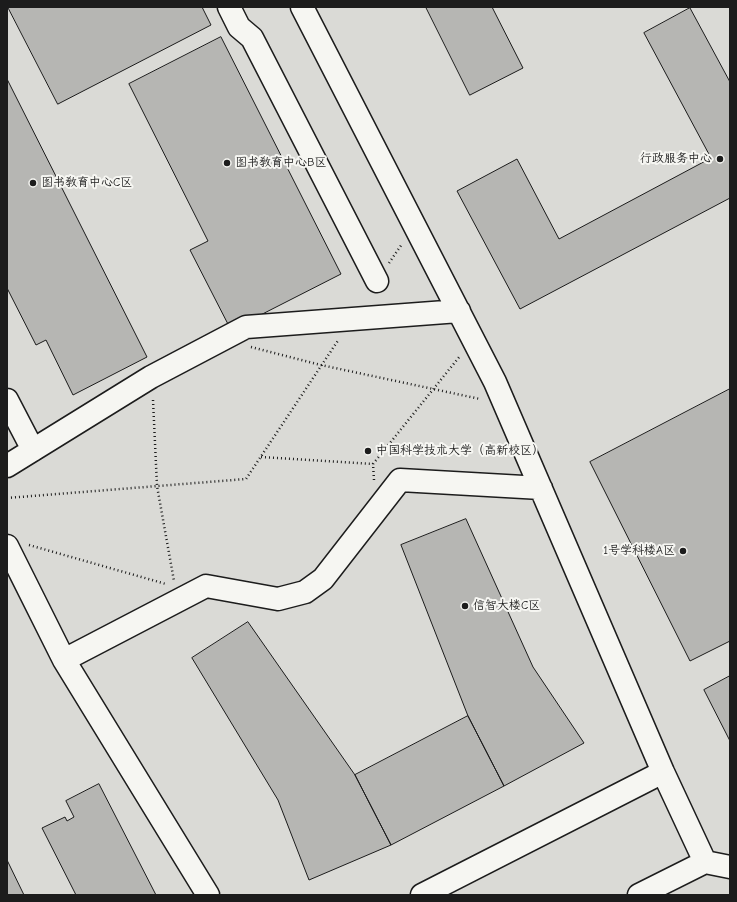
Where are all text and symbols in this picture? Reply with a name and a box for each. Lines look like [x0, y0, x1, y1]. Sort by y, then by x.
place label: 行政服务中心 [640, 152, 712, 166]
marker: 行政服务中心 [715, 154, 725, 164]
place label: 图书教育中心B区 [235, 156, 326, 170]
marker: 图书教育中心B区 [222, 158, 232, 168]
place label: 图书教育中心C区 [41, 176, 132, 190]
marker: 图书教育中心C区 [28, 178, 38, 188]
place label: 中国科学技术大学（高新校区） [376, 444, 544, 458]
marker: 中国科学技术大学（高新校区） [363, 446, 373, 456]
place label: 1号学科楼A区 [603, 544, 675, 558]
marker: 1号学科楼A区 [678, 546, 688, 556]
place label: 信智大楼C区 [473, 599, 540, 613]
marker: 信智大楼C区 [460, 601, 470, 611]

